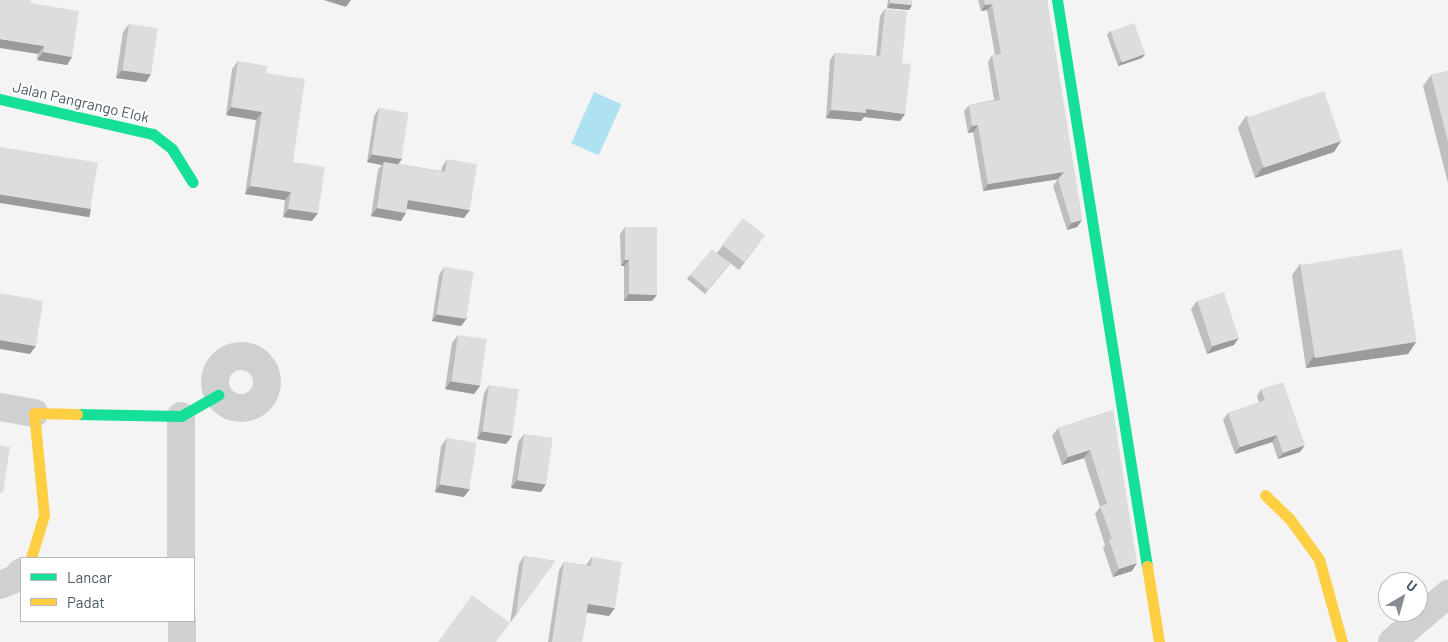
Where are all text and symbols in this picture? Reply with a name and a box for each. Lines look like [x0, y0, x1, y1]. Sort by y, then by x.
street label: Jalan Pangrango Elok [11, 78, 151, 126]
legend [20, 557, 195, 622]
text: Lancar [67, 568, 112, 586]
north arrow [1378, 572, 1428, 622]
text: U [1403, 576, 1421, 595]
text: Padat [67, 593, 105, 611]

